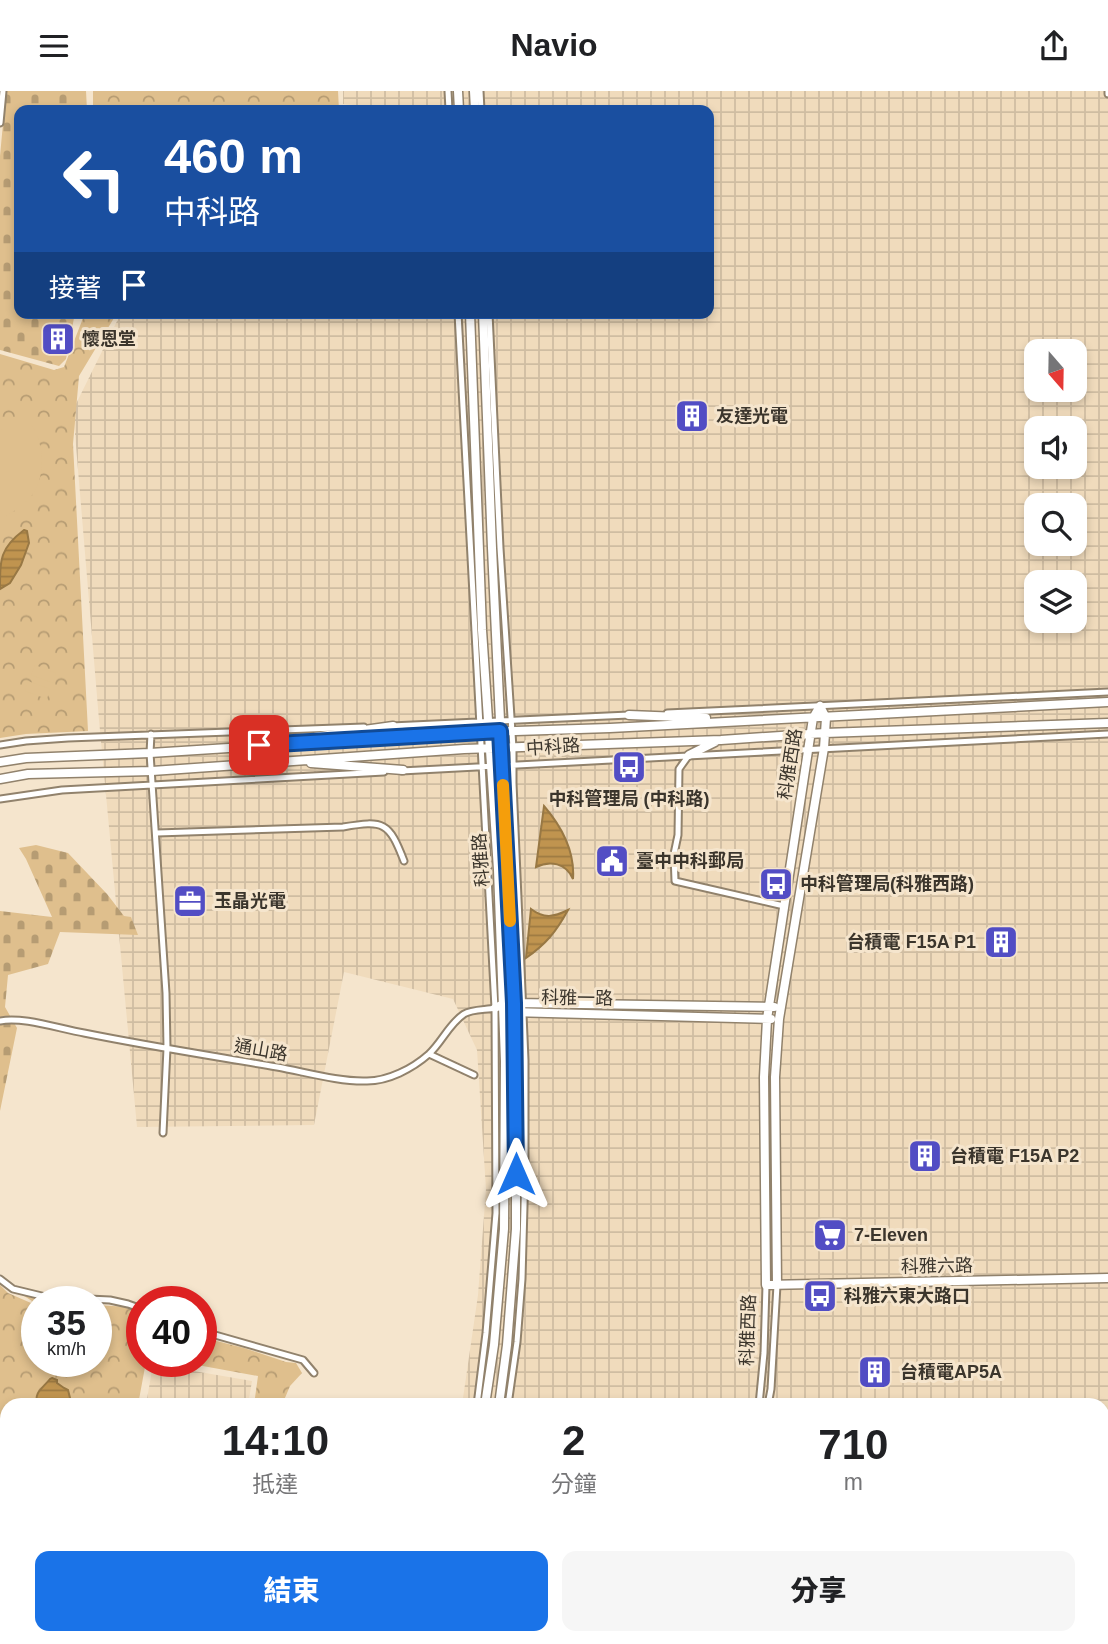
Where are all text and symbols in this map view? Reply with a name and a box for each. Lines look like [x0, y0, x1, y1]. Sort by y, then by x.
icon: menu [35, 27, 73, 65]
text: Navio [510, 27, 598, 63]
icon: share [1035, 27, 1073, 65]
text: 460 m [164, 129, 303, 183]
icon: left [49, 133, 140, 224]
text: 中科路 [164, 194, 260, 230]
icon: arrive [115, 266, 153, 304]
text: 接著 [49, 273, 101, 303]
building icon: 懷恩堂 [39, 320, 77, 358]
place label: 懷恩堂 [82, 329, 136, 349]
north arrow [1024, 339, 1087, 403]
map controls [1024, 339, 1087, 633]
building icon: 友達光電 [673, 397, 711, 435]
place label: 友達光電 [716, 406, 788, 426]
button: sound [1024, 416, 1087, 479]
button: search [1024, 493, 1087, 556]
button: layers [1024, 570, 1087, 633]
pin [229, 715, 289, 775]
icon: arrive [240, 726, 278, 764]
street label: 科雅西路 [774, 727, 806, 801]
street label: 中科路 [525, 735, 581, 759]
bus stop icon: 中科管理局 (中科路) [610, 748, 648, 786]
place label: 中科管理局 (中科路) [549, 788, 710, 809]
street label: 科雅路 [469, 832, 493, 888]
public building icon: 臺中中科郵局 [593, 842, 631, 880]
place label: 臺中中科郵局 [636, 850, 744, 871]
bus stop icon: 中科管理局(科雅西路) [757, 865, 795, 903]
place label: 中科管理局(科雅西路) [800, 873, 974, 894]
office icon: 玉晶光電 [171, 882, 209, 920]
place label: 玉晶光電 [214, 891, 286, 911]
building icon: 台積電 F15A P1 [982, 923, 1020, 961]
place label: 台積電 F15A P1 [847, 932, 976, 952]
street label: 科雅一路 [541, 987, 613, 1009]
street label: 通山路 [233, 1035, 289, 1065]
position arrow [479, 1137, 553, 1211]
building icon: 台積電 F15A P2 [906, 1137, 944, 1175]
place label: 台積電 F15A P2 [950, 1146, 1079, 1166]
supermarket icon: 7-Eleven [811, 1216, 849, 1254]
place label: 7-Eleven [854, 1225, 928, 1245]
street label: 科雅六路 [901, 1255, 973, 1277]
bus stop icon: 科雅六東大路口 [801, 1277, 839, 1315]
speed limit sign: 40 [126, 1286, 217, 1377]
place label: 科雅六東大路口 [844, 1286, 970, 1306]
street label: 科雅西路 [737, 1294, 759, 1366]
text: 35 [47, 1303, 86, 1342]
text: km/h [47, 1339, 86, 1359]
building icon: 台積電AP5A [856, 1353, 894, 1391]
place label: 台積電AP5A [900, 1362, 1002, 1382]
text: 14:10 [222, 1417, 329, 1464]
text: 2 [562, 1417, 585, 1464]
text: 710 [818, 1421, 888, 1468]
text: m [844, 1469, 863, 1495]
text: 抵達 [252, 1471, 298, 1497]
text: 分鐘 [551, 1471, 597, 1497]
button: 結束 [35, 1551, 548, 1631]
button: 分享 [562, 1551, 1075, 1631]

